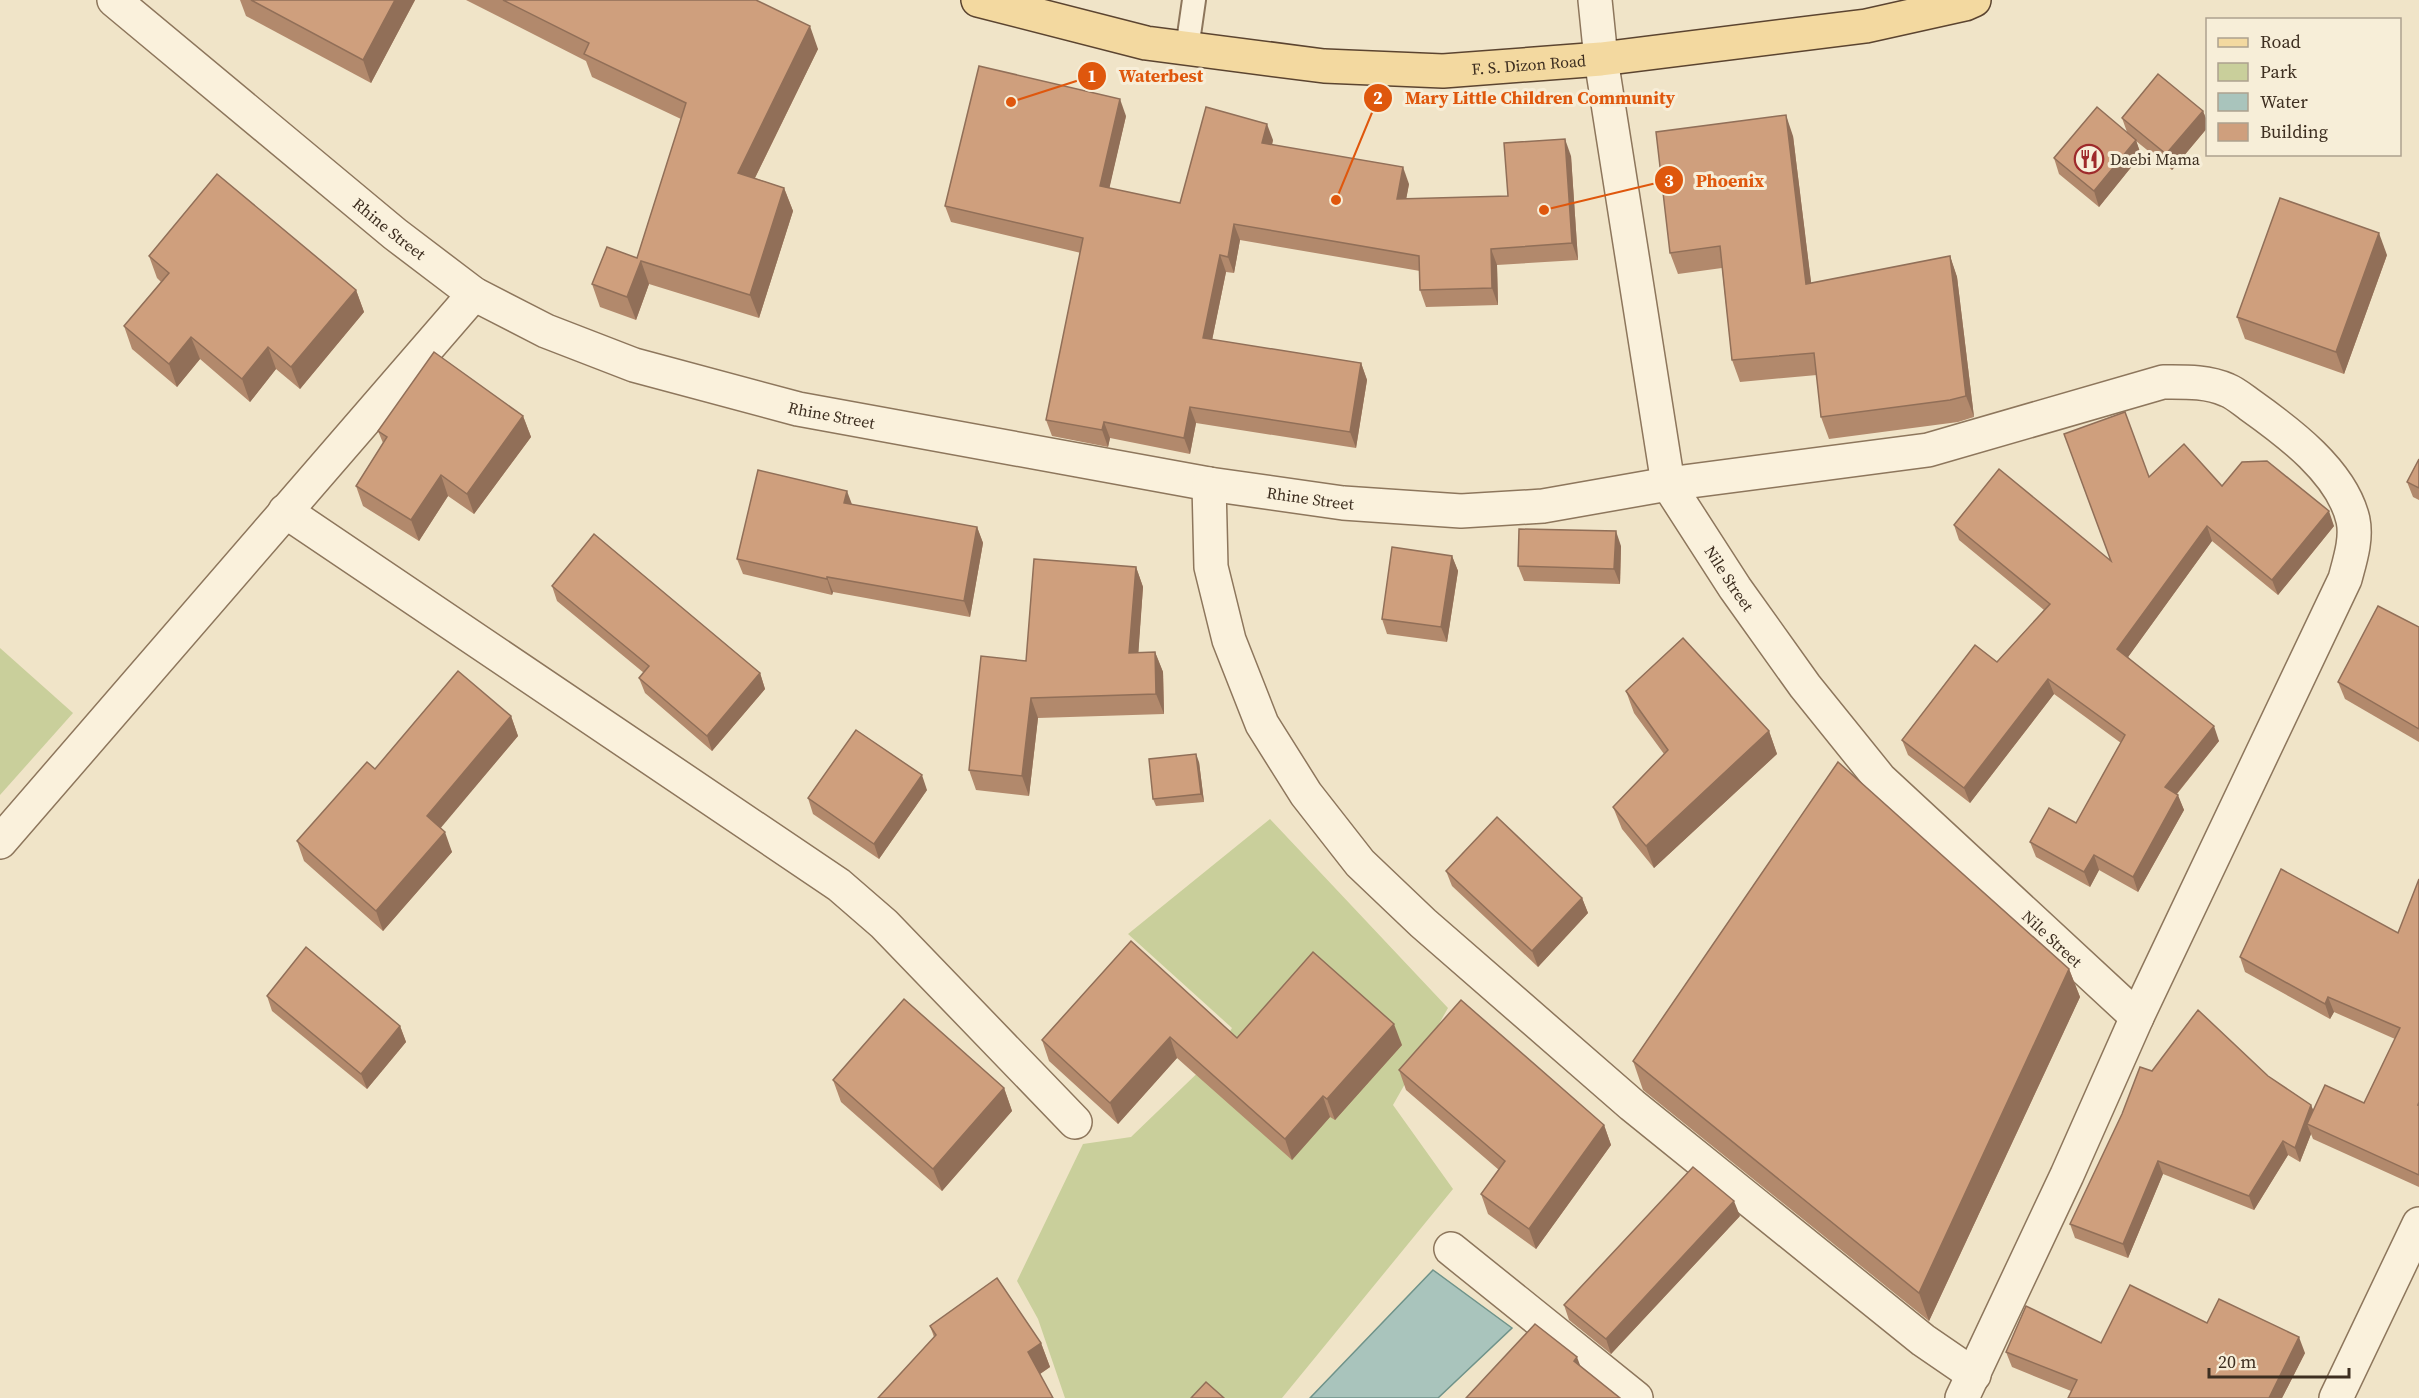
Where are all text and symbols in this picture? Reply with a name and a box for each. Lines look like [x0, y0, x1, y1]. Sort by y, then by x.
legend [2206, 18, 2401, 156]
text: Road [2260, 29, 2301, 54]
street label: F. S. Dizon Road [1471, 49, 1587, 80]
callout: Waterbest [1077, 58, 1215, 94]
text: Park [2260, 59, 2297, 84]
text: 1 [1087, 63, 1097, 88]
text: Waterbest [1119, 63, 1204, 88]
callout: Mary Little Children Community [1363, 80, 1687, 116]
text: 2 [1373, 85, 1383, 110]
text: Mary Little Children Community [1405, 85, 1675, 110]
text: Water [2260, 89, 2308, 114]
text: Building [2260, 119, 2328, 144]
restaurant icon: Daebi Mama [2073, 143, 2105, 175]
place label: Daebi Mama [2110, 148, 2201, 170]
callout: Phoenix [1654, 162, 1776, 198]
text: 3 [1664, 168, 1674, 193]
text: Phoenix [1696, 168, 1764, 193]
street label: Rhine Street [348, 193, 431, 265]
street label: Rhine Street [786, 396, 877, 434]
street label: Rhine Street [1265, 481, 1355, 515]
street label: Nile Street [1699, 541, 1760, 616]
street label: Nile Street [2017, 905, 2088, 973]
scale bar [2209, 1341, 2348, 1379]
text: 20 m [2218, 1349, 2256, 1374]

